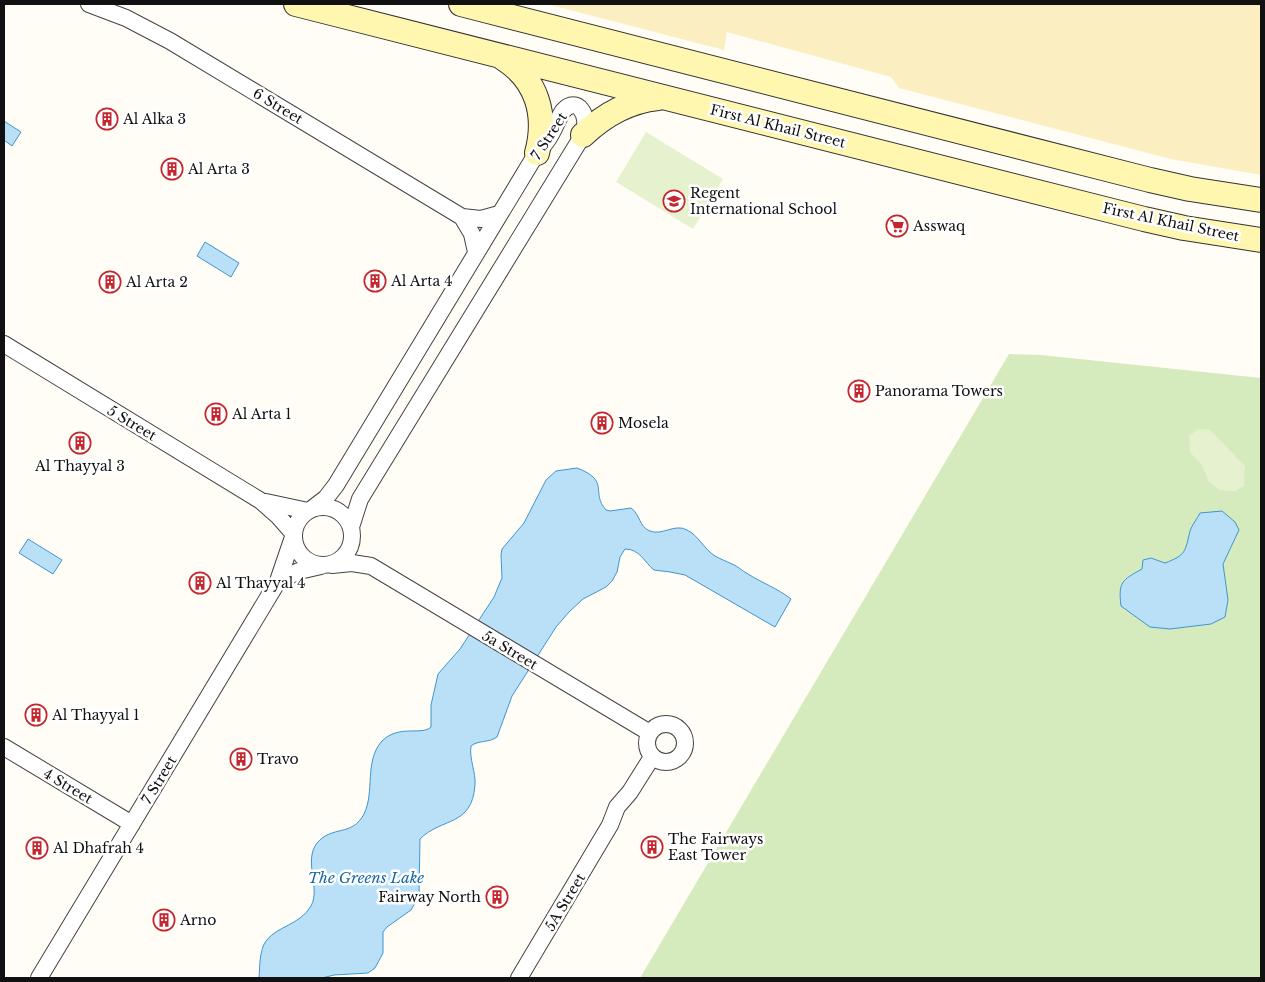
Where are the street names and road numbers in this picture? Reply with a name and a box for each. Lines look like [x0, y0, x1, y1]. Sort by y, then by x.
street label: 6 Street [250, 84, 307, 128]
street label: First Al Khail Street [708, 100, 848, 152]
street label: 7 Street [527, 108, 571, 163]
street label: First Al Khail Street [1101, 199, 1242, 245]
street label: 5 Street [104, 401, 160, 445]
street label: 5a Street [479, 626, 542, 674]
street label: 7 Street [138, 752, 181, 807]
street label: 4 Street [40, 764, 97, 808]
street label: 5A Street [541, 869, 590, 934]

